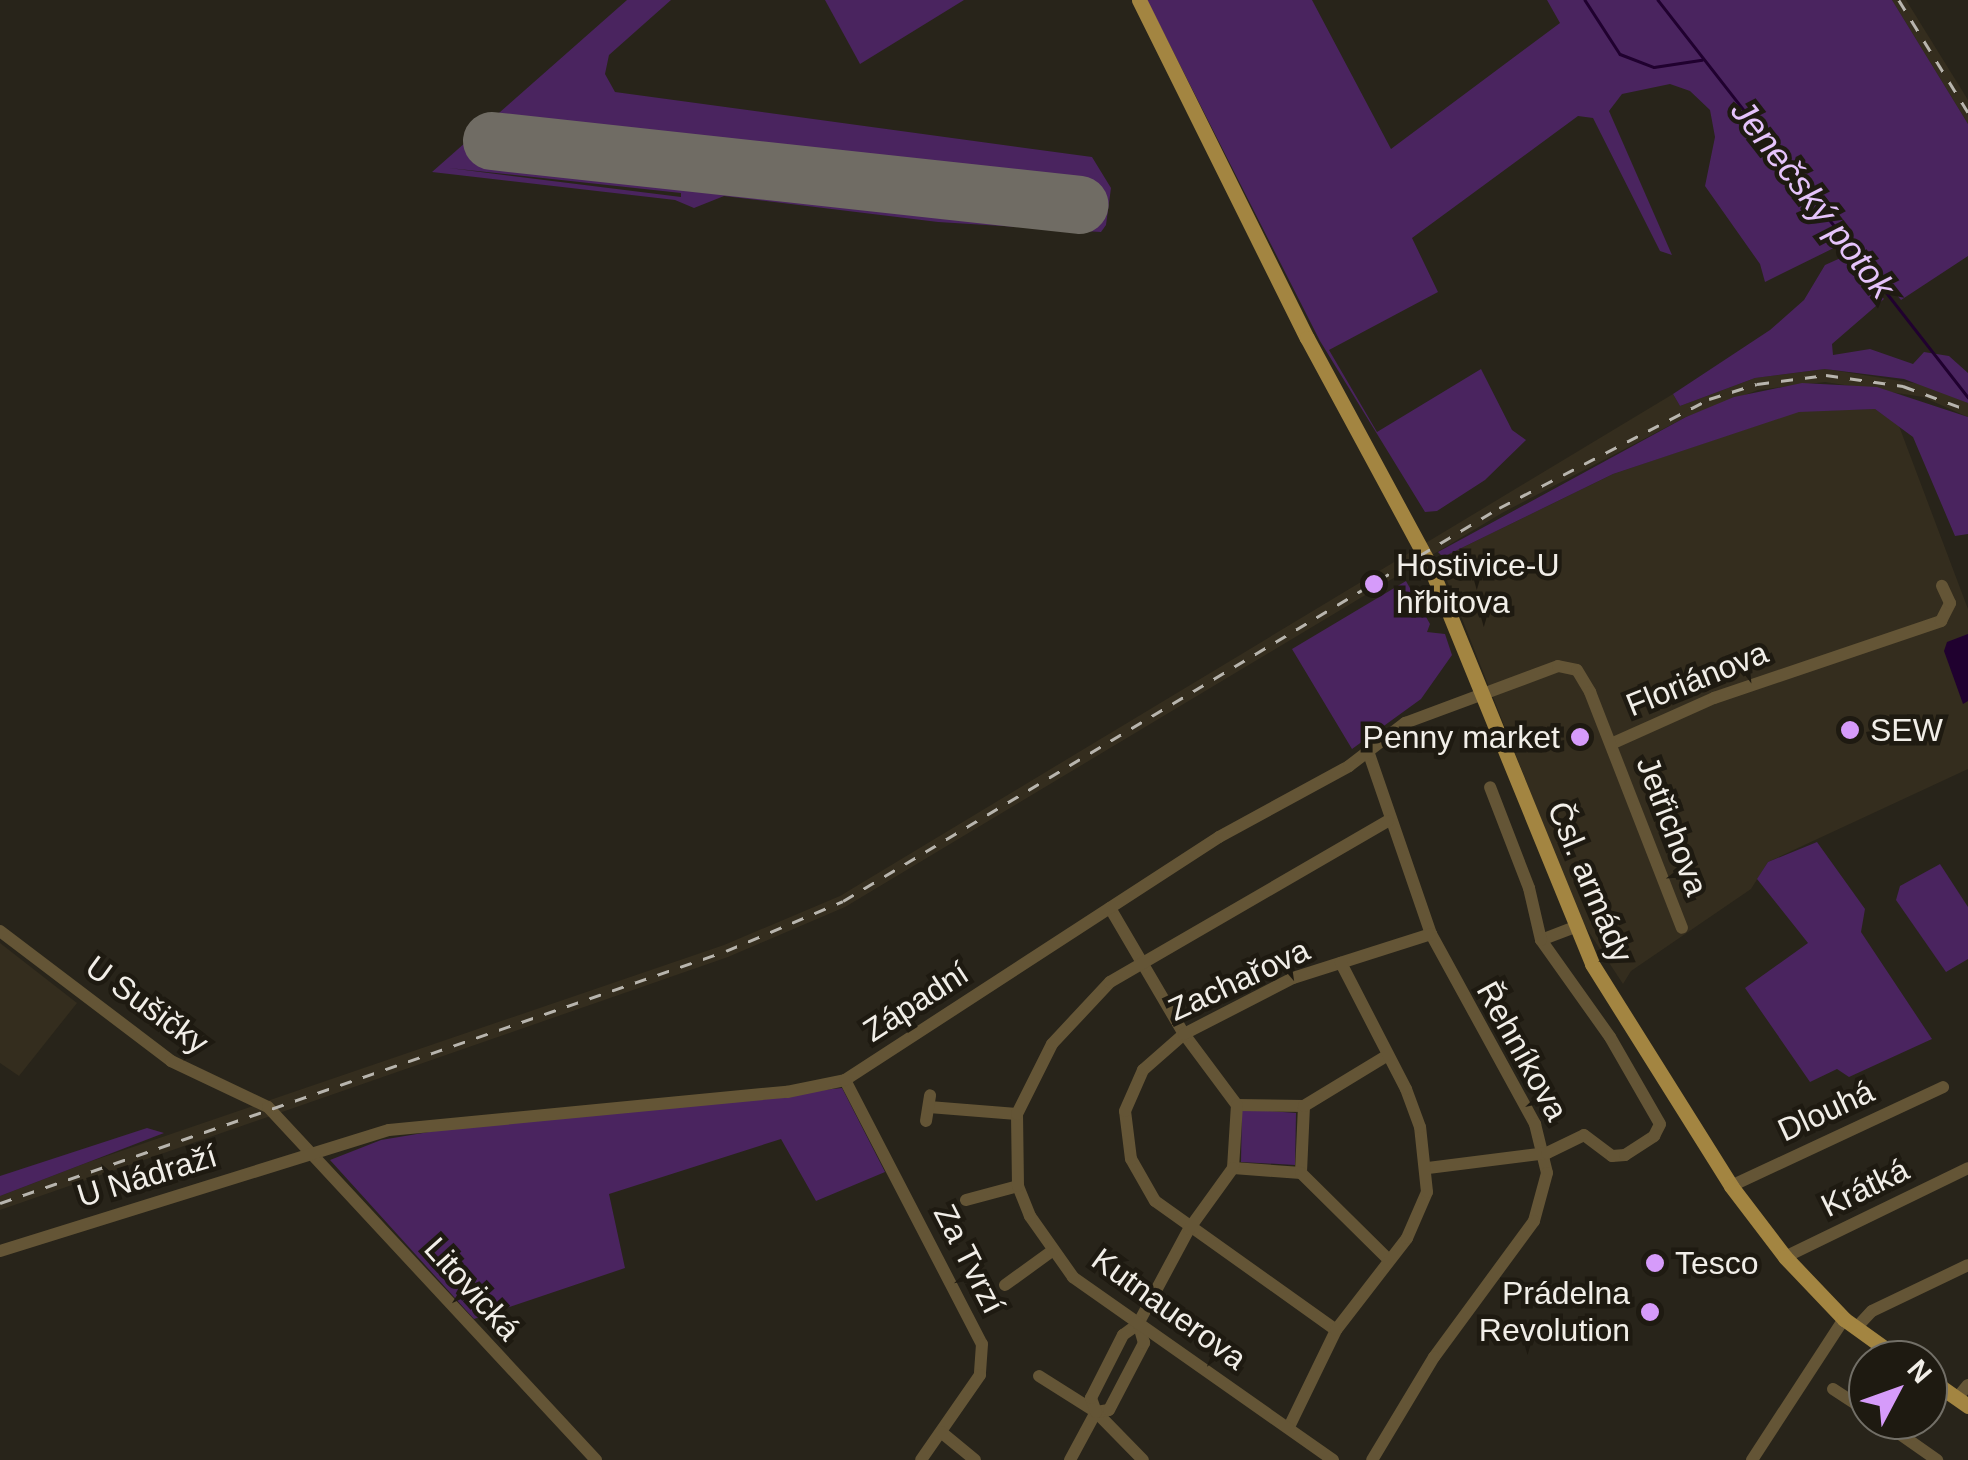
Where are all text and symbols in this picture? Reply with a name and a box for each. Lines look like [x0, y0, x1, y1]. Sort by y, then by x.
water label: Jenečský potok [1722, 91, 1904, 307]
place label: Hostivice-U hřbitova [1396, 547, 1560, 622]
marker: Hostivice-U hřbitova [1361, 571, 1387, 597]
street label: Floriánova [1621, 633, 1773, 725]
place label: SEW [1870, 711, 1943, 749]
place label: Penny market [1363, 718, 1560, 756]
marker: SEW [1839, 719, 1861, 741]
marker: Penny market [1569, 726, 1591, 748]
street label: Jetřichova [1628, 751, 1716, 901]
street label: Čsl. armády [1539, 796, 1641, 968]
street label: Zachařova [1162, 931, 1316, 1029]
street label: U Sušičky [78, 948, 216, 1062]
street label: Západní [856, 954, 976, 1050]
street label: Řehníkova [1468, 975, 1576, 1127]
street label: Dlouhá [1772, 1072, 1880, 1150]
street label: U Nádraží [73, 1137, 221, 1215]
street label: Krátká [1815, 1150, 1915, 1226]
street label: Za Tvrzí [925, 1198, 1013, 1320]
street label: Litovická [416, 1230, 528, 1348]
street label: Kutnauerova [1084, 1240, 1254, 1378]
place label: Tesco [1675, 1244, 1759, 1282]
marker: Tesco [1644, 1252, 1666, 1274]
place label: Prádelna Revolution [1479, 1275, 1630, 1350]
marker: Prádelna Revolution [1639, 1301, 1661, 1323]
north arrow [1848, 1340, 1948, 1440]
text: N [1901, 1353, 1938, 1389]

